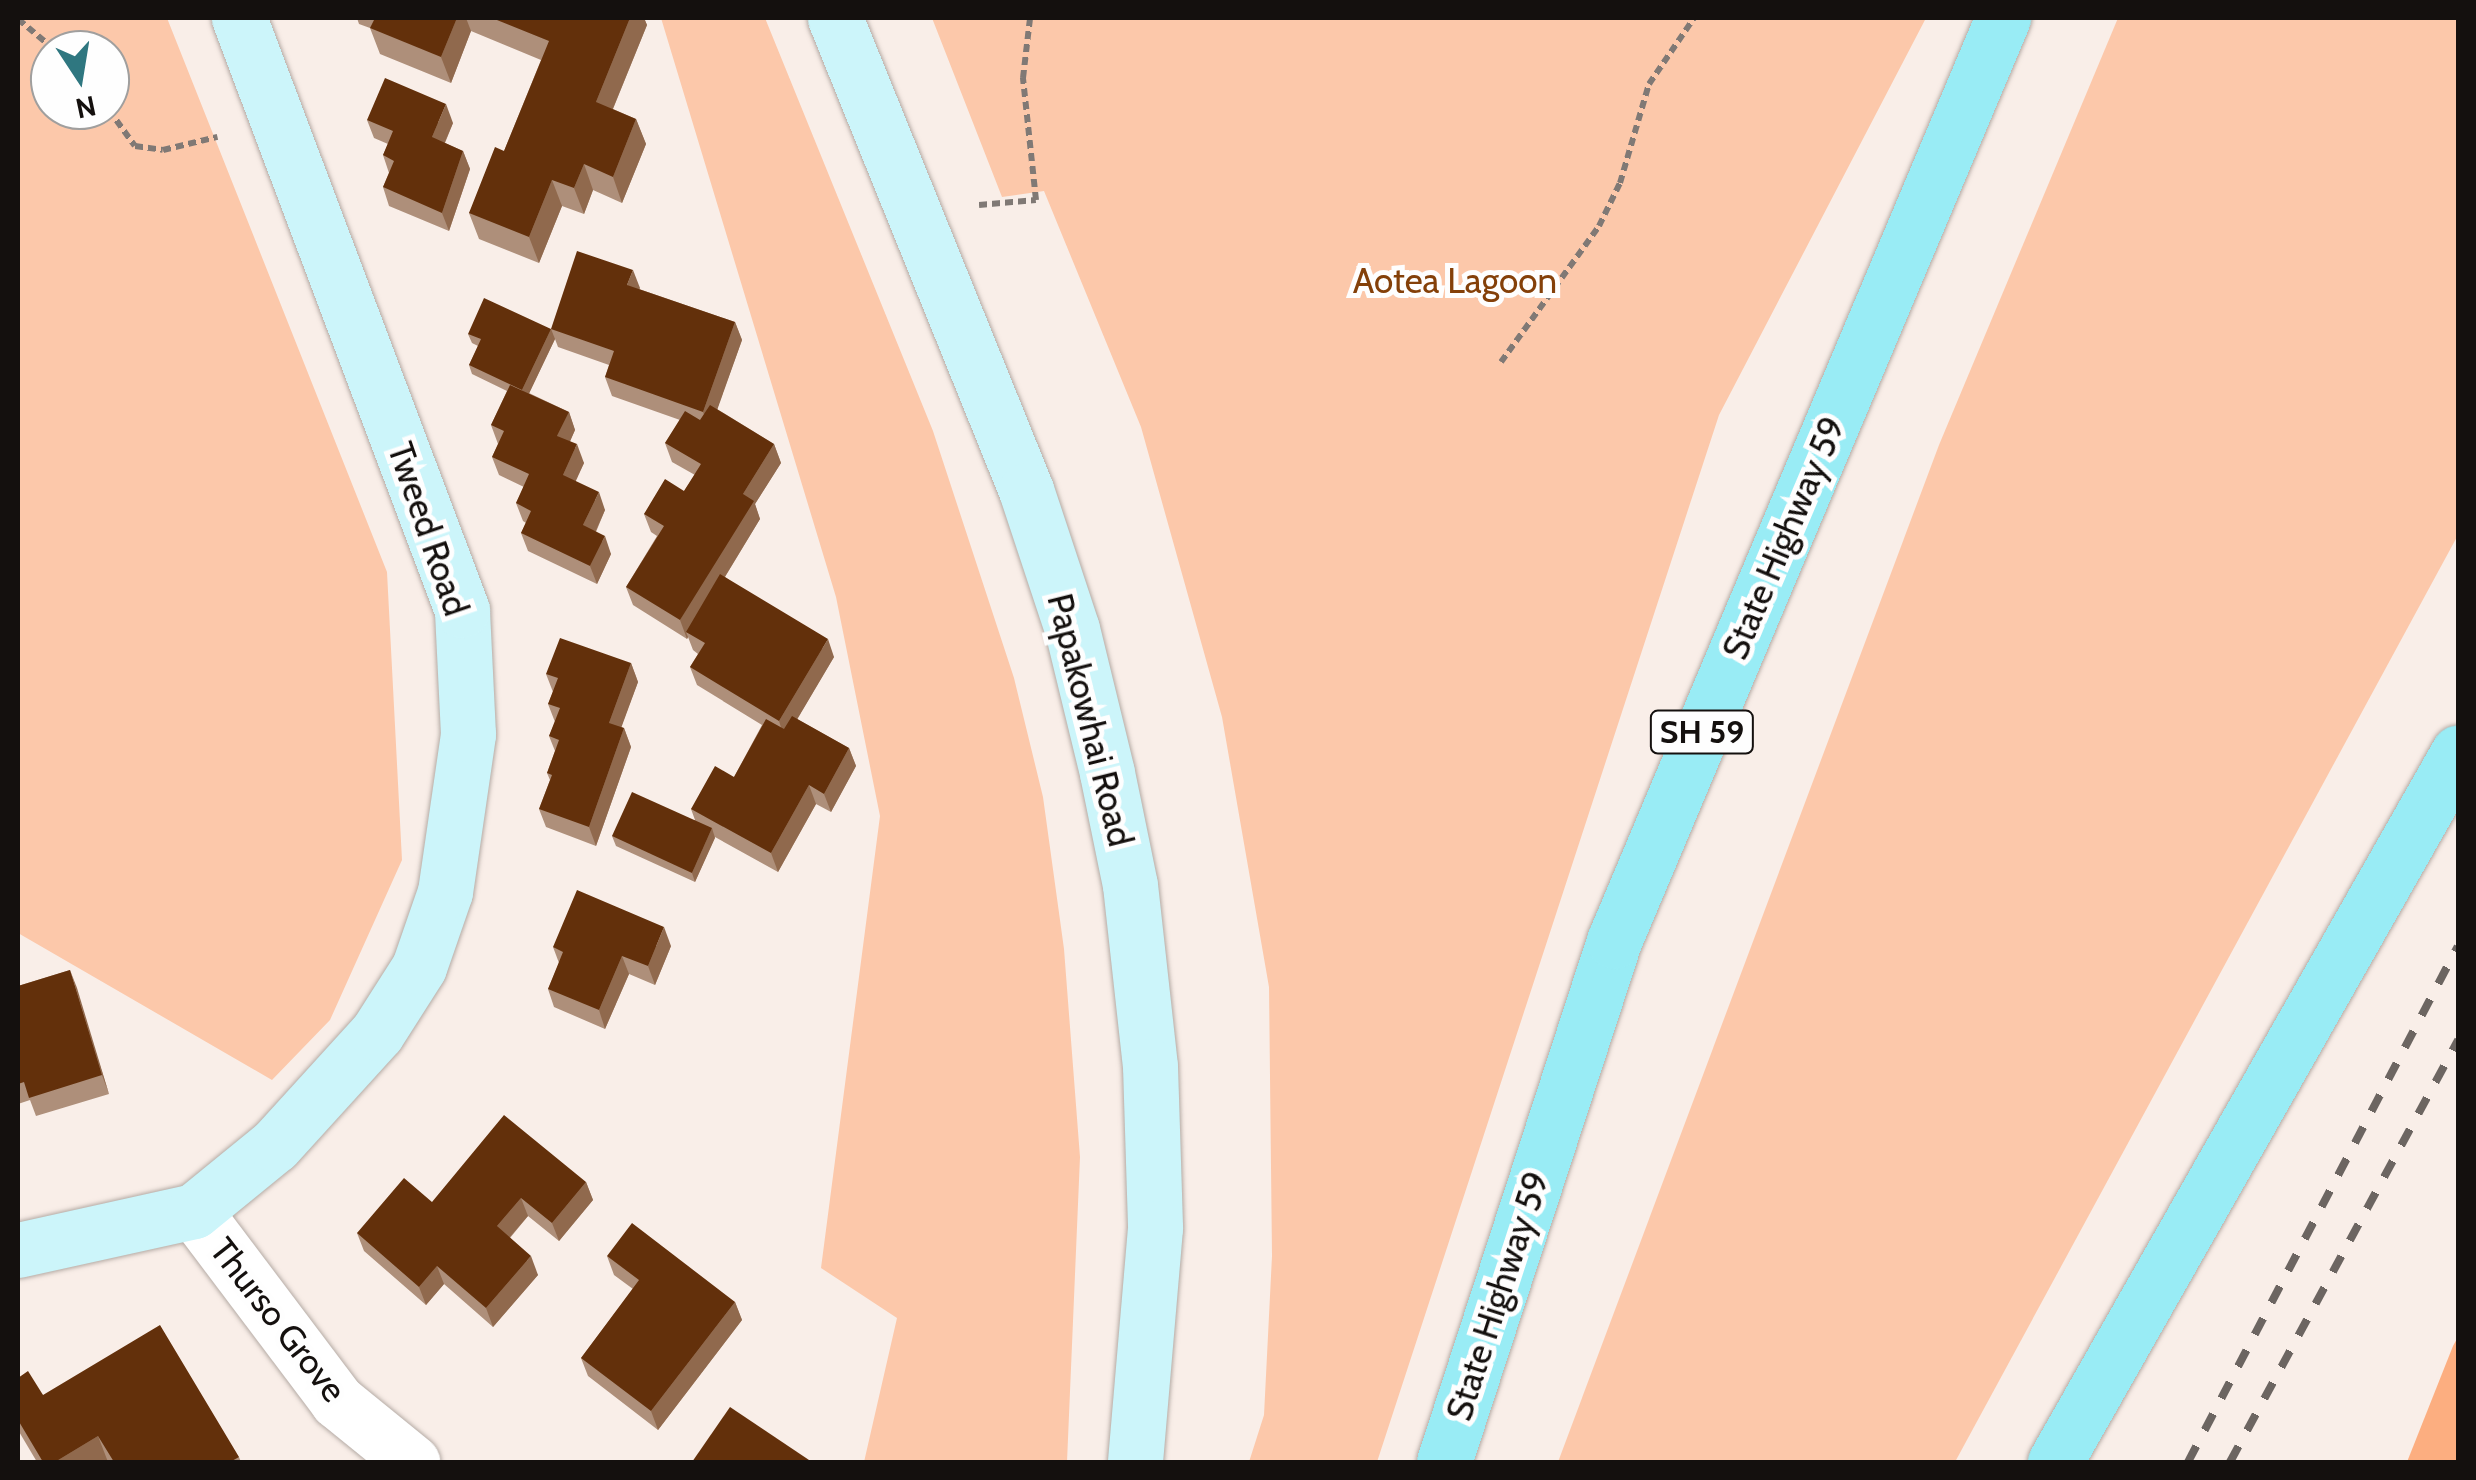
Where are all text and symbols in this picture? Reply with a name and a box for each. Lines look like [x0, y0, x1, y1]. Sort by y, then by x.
north arrow [30, 30, 130, 130]
text: N [73, 89, 99, 126]
park label: Aotea Lagoon [1353, 260, 1557, 302]
street label: State Highway 59 [1714, 410, 1854, 666]
street label: Tweed Road [379, 437, 477, 621]
street label: Papakowhai Road [1038, 589, 1142, 851]
road number: SH 59 [1650, 705, 1754, 759]
street label: State Highway 59 [1438, 1166, 1558, 1426]
street label: Thurso Grove [201, 1230, 355, 1410]

